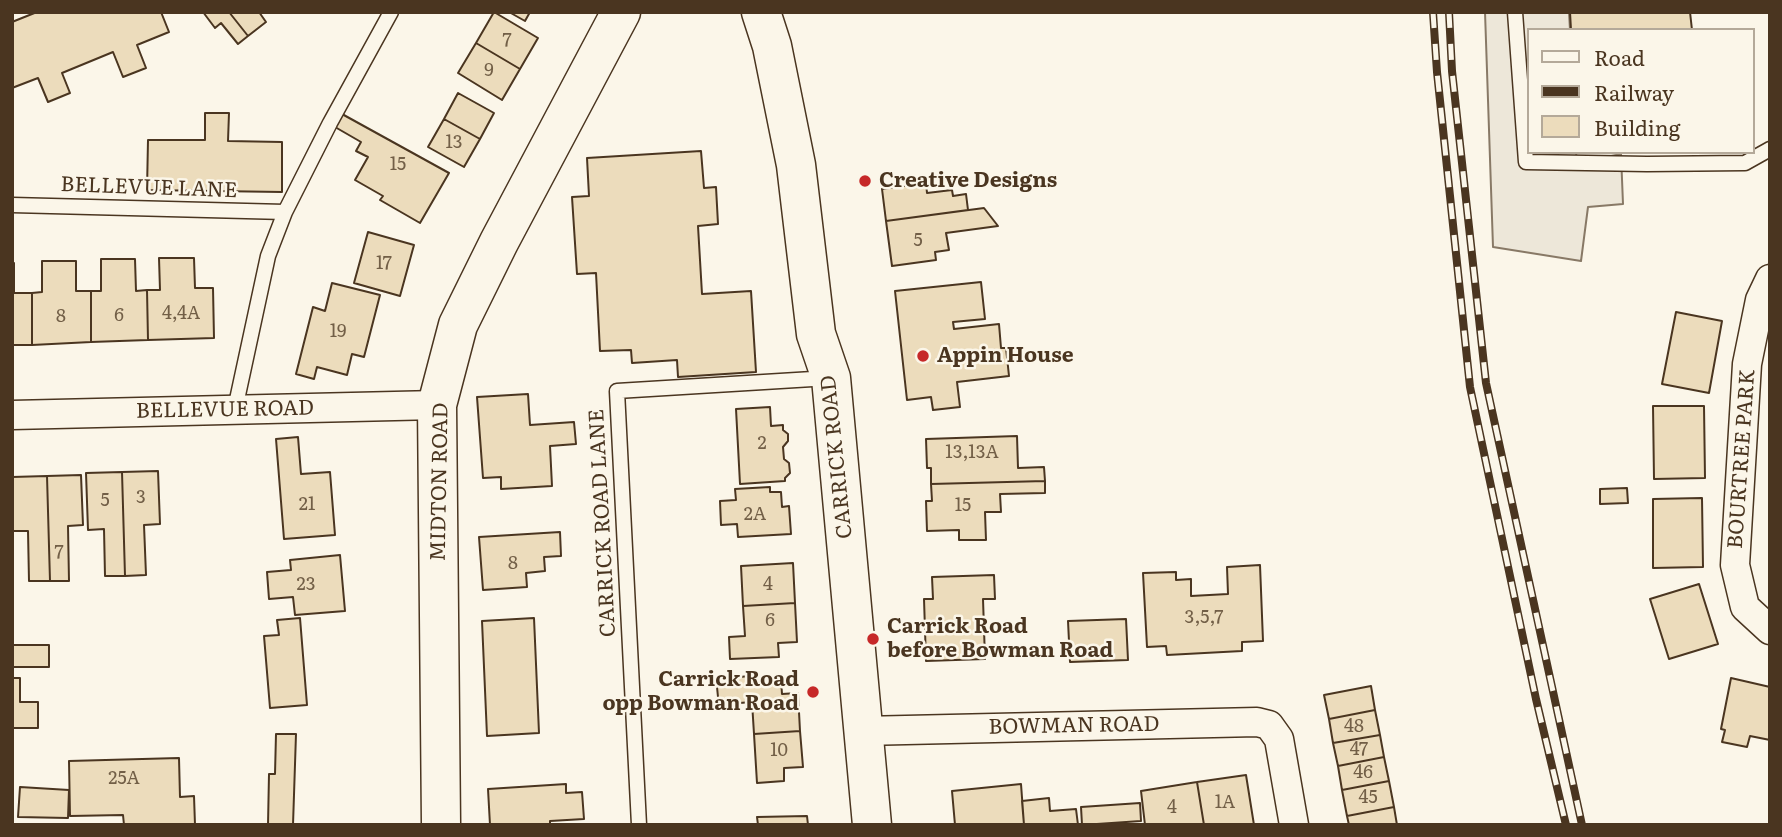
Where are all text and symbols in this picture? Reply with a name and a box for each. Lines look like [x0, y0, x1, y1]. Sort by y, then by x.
legend [1526, 28, 1754, 154]
house number: 7 [502, 30, 512, 52]
text: Road [1594, 41, 1645, 72]
house number: 9 [484, 60, 494, 82]
text: Railway [1594, 76, 1674, 107]
text: Building [1594, 111, 1680, 142]
house number: 13 [445, 132, 463, 154]
house number: 15 [390, 154, 406, 176]
place label: Creative Designs [879, 168, 1057, 194]
street label: BELLEVUE LANE [60, 172, 238, 204]
marker: Creative Designs [857, 173, 873, 189]
house number: 5 [913, 230, 923, 252]
house number: 17 [376, 253, 392, 275]
house number: 4,4A [162, 303, 200, 325]
house number: 6 [114, 305, 124, 327]
house number: 8 [56, 306, 66, 328]
house number: 19 [330, 321, 346, 343]
place label: Appin House [937, 343, 1074, 369]
marker: Appin House [915, 348, 931, 364]
street label: BOURTREE PARK [1723, 368, 1761, 550]
street label: CARRICK ROAD [816, 374, 858, 540]
street label: BELLEVUE ROAD [136, 396, 314, 424]
street label: MIDTON ROAD [426, 402, 454, 562]
street label: CARRICK ROAD LANE [584, 408, 622, 638]
house number: 2 [757, 433, 767, 455]
house number: 13,13A [945, 442, 999, 464]
house number: 3 [136, 487, 146, 509]
house number: 5 [100, 490, 110, 512]
house number: 21 [299, 494, 315, 516]
house number: 15 [955, 495, 971, 517]
house number: 2A [744, 504, 766, 526]
house number: 7 [54, 542, 64, 564]
house number: 8 [508, 553, 518, 575]
house number: 23 [297, 574, 315, 596]
house number: 4 [763, 574, 773, 596]
house number: 3,5,7 [1185, 607, 1223, 629]
house number: 6 [765, 610, 775, 632]
place label: Carrick Road before Bowman Road [887, 614, 1113, 664]
marker: Carrick Road before Bowman Road [865, 631, 881, 647]
place label: Carrick Road opp Bowman Road [602, 667, 799, 717]
marker: Carrick Road opp Bowman Road [805, 684, 821, 700]
street label: BOWMAN ROAD [988, 712, 1160, 740]
house number: 48 [1344, 716, 1364, 738]
house number: 47 [1350, 739, 1368, 761]
house number: 10 [770, 740, 788, 762]
house number: 46 [1353, 762, 1373, 784]
house number: 25A [108, 768, 140, 790]
house number: 45 [1358, 787, 1378, 809]
house number: 1A [1215, 792, 1235, 814]
house number: 4 [1167, 797, 1177, 819]

